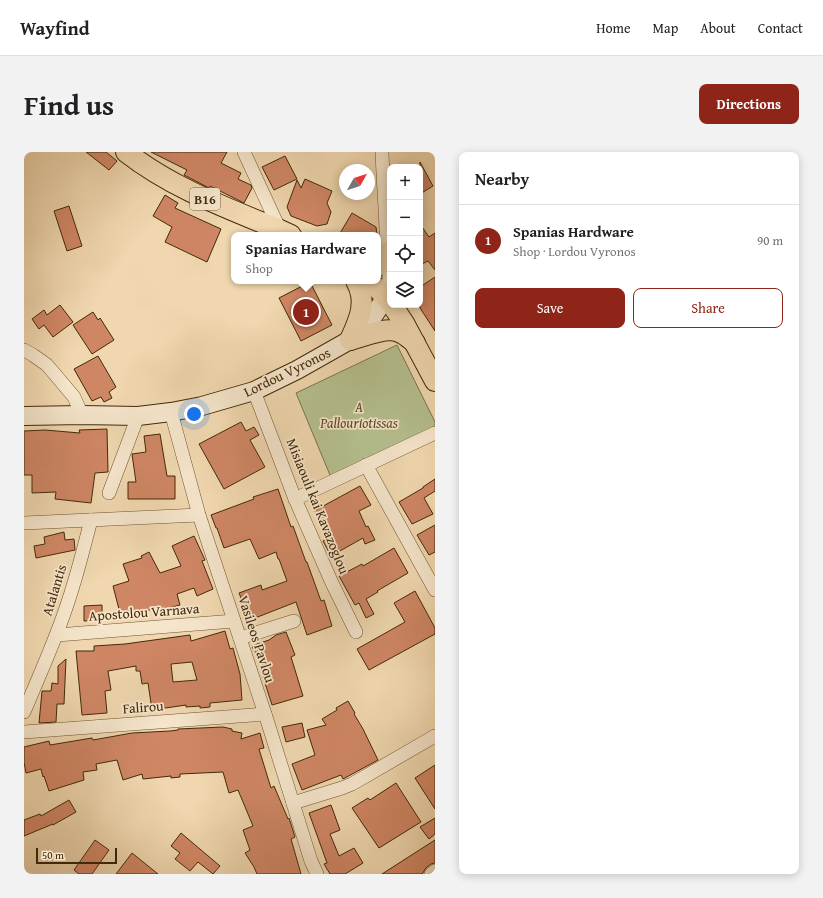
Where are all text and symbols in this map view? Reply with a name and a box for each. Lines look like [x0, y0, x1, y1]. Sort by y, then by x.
text: Wayfind [20, 14, 90, 42]
text: Home [596, 18, 631, 38]
text: Map [653, 18, 678, 38]
text: About [700, 18, 736, 38]
text: Contact [758, 18, 803, 38]
text: Find us [24, 84, 114, 125]
button: Directions [699, 84, 799, 124]
north arrow [339, 164, 375, 200]
map controls [387, 164, 423, 308]
button: + [387, 164, 423, 200]
text: Nearby [475, 166, 529, 191]
road number: B16 [190, 188, 220, 210]
button: − [387, 200, 423, 236]
text: Spanias Hardware [513, 221, 634, 242]
text: 1 [485, 231, 491, 250]
text: 90 m [757, 231, 783, 250]
popup [231, 232, 381, 284]
button: locate [387, 236, 423, 272]
text: Spanias Hardware [246, 238, 366, 259]
text: Shop · Lordou Vyronos [513, 242, 636, 261]
text: Shop [246, 259, 273, 278]
button: layers [387, 272, 423, 308]
button: Save [475, 288, 625, 328]
button: Share [633, 288, 783, 328]
pin: 1 [293, 297, 319, 327]
street label: Lordou Vyronos [240, 342, 334, 402]
park label: A Pallouriotissas [319, 397, 398, 433]
your location [184, 404, 204, 424]
street label: Misiaouli kai Kavazoglou [282, 435, 355, 577]
street label: Atalantis [37, 562, 71, 618]
street label: Vasileos Pavlou [234, 593, 281, 685]
street label: Apostolou Varnava [88, 598, 200, 626]
street label: Falirou [122, 696, 165, 718]
scale bar [36, 846, 117, 865]
text: 50 m [42, 847, 64, 863]

